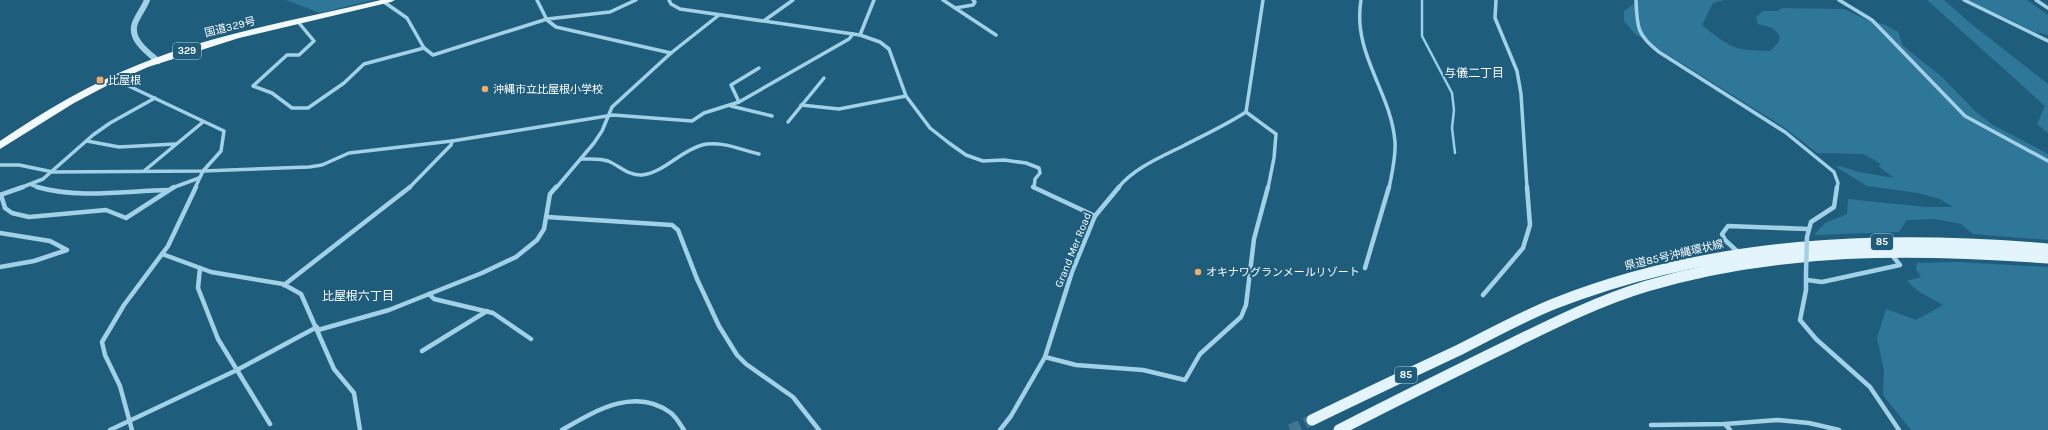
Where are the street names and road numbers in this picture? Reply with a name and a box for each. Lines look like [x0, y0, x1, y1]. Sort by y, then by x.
street label: 国道329号 [203, 14, 257, 40]
road number: 329 [173, 43, 201, 59]
street label: Grand Mer Road [1052, 211, 1094, 289]
road number: 85 [1871, 234, 1893, 250]
street label: 県道85号沖縄環状線 [1623, 237, 1725, 273]
road number: 85 [1395, 367, 1417, 383]

